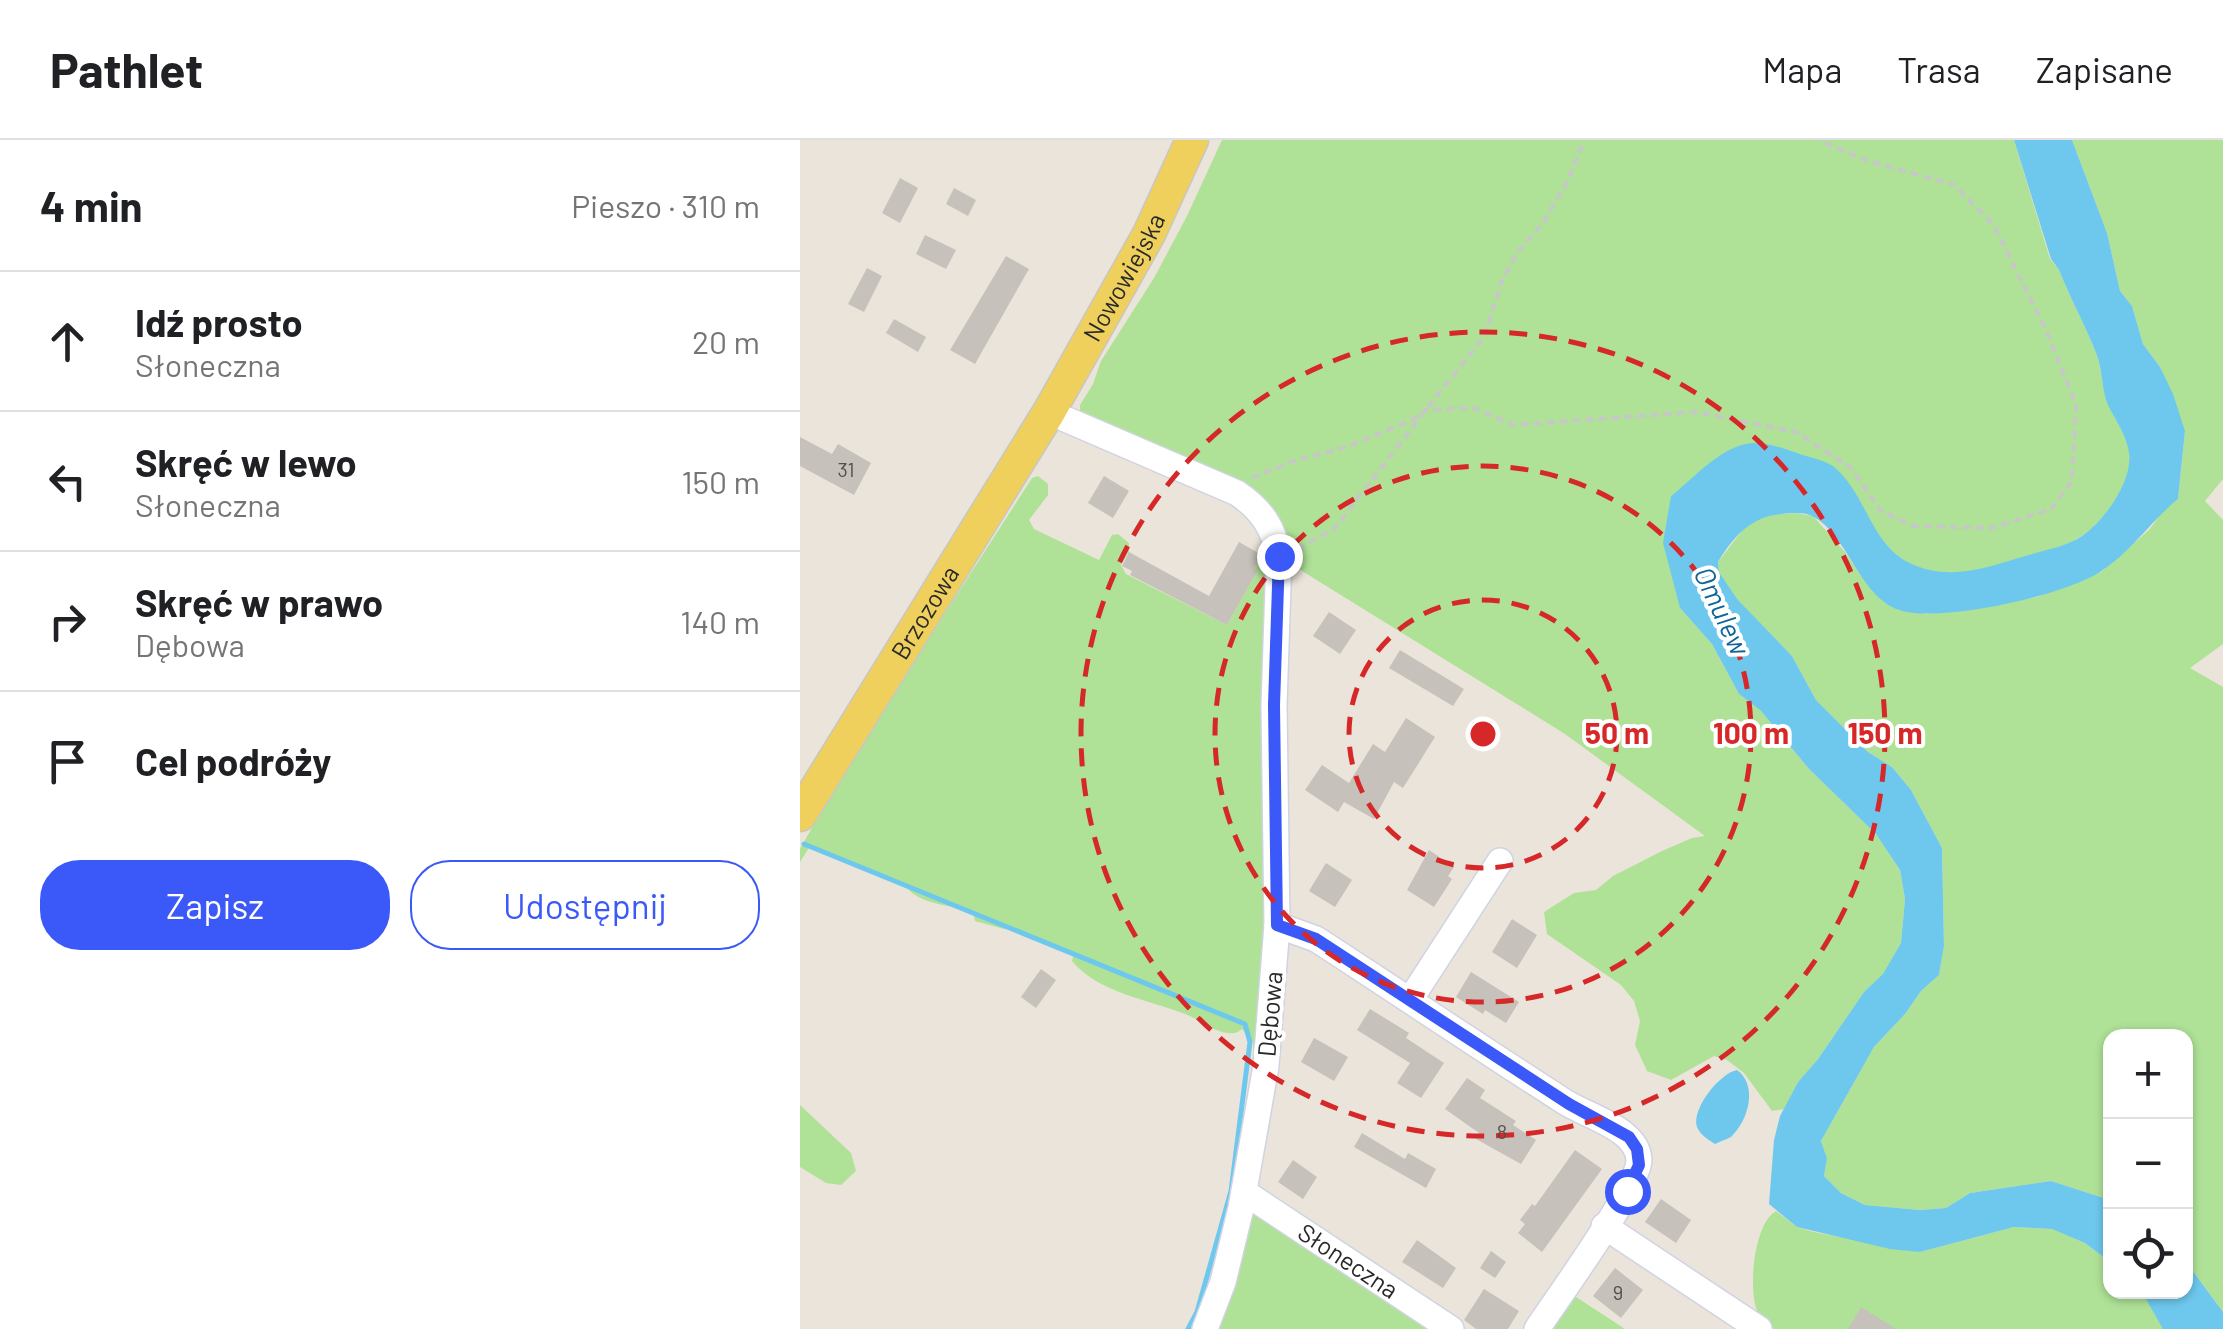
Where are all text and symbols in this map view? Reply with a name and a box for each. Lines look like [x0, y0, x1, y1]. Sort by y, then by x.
text: Pathlet [50, 40, 203, 98]
text: Mapa [1762, 48, 1842, 90]
text: Trasa [1897, 48, 1981, 90]
text: Zapisane [2036, 48, 2173, 90]
text: 4 min [40, 180, 143, 230]
text: Pieszo · 310 m [571, 186, 760, 224]
street label: Nowowiejska [1076, 208, 1170, 346]
text: Idź prosto [135, 299, 303, 345]
icon: ahead [40, 314, 95, 369]
text: 20 m [692, 322, 760, 360]
text: Słoneczna [135, 345, 281, 383]
text: Skręć w lewo [135, 439, 357, 485]
icon: left [40, 454, 95, 509]
house number: 31 [837, 457, 855, 481]
text: 150 m [681, 462, 760, 500]
text: Słoneczna [135, 485, 281, 523]
route end [1257, 534, 1303, 580]
street label: Brzozowa [884, 560, 964, 664]
water label: Omulew [1688, 561, 1758, 661]
text: Skręć w prawo [135, 579, 383, 625]
icon: right [40, 594, 95, 649]
text: 140 m [680, 602, 760, 640]
text: Dębowa [135, 625, 245, 663]
text: 50 m [1585, 714, 1649, 750]
text: 100 m [1713, 714, 1789, 750]
text: 150 m [1848, 714, 1922, 750]
centre of rings [1465, 716, 1501, 752]
icon: arrive [40, 734, 95, 789]
text: Cel podróży [135, 738, 331, 784]
button: Zapisz [40, 860, 390, 950]
button: Udostępnij [410, 860, 760, 950]
street label: Dębowa [1250, 970, 1288, 1058]
map controls [2103, 1029, 2193, 1299]
button: + [2103, 1029, 2193, 1119]
house number: 8 [1497, 1119, 1507, 1143]
button: − [2103, 1119, 2193, 1209]
route start [1605, 1169, 1651, 1215]
button: locate [2103, 1209, 2193, 1299]
street label: Słoneczna [1293, 1216, 1405, 1304]
house number: 9 [1613, 1280, 1623, 1304]

